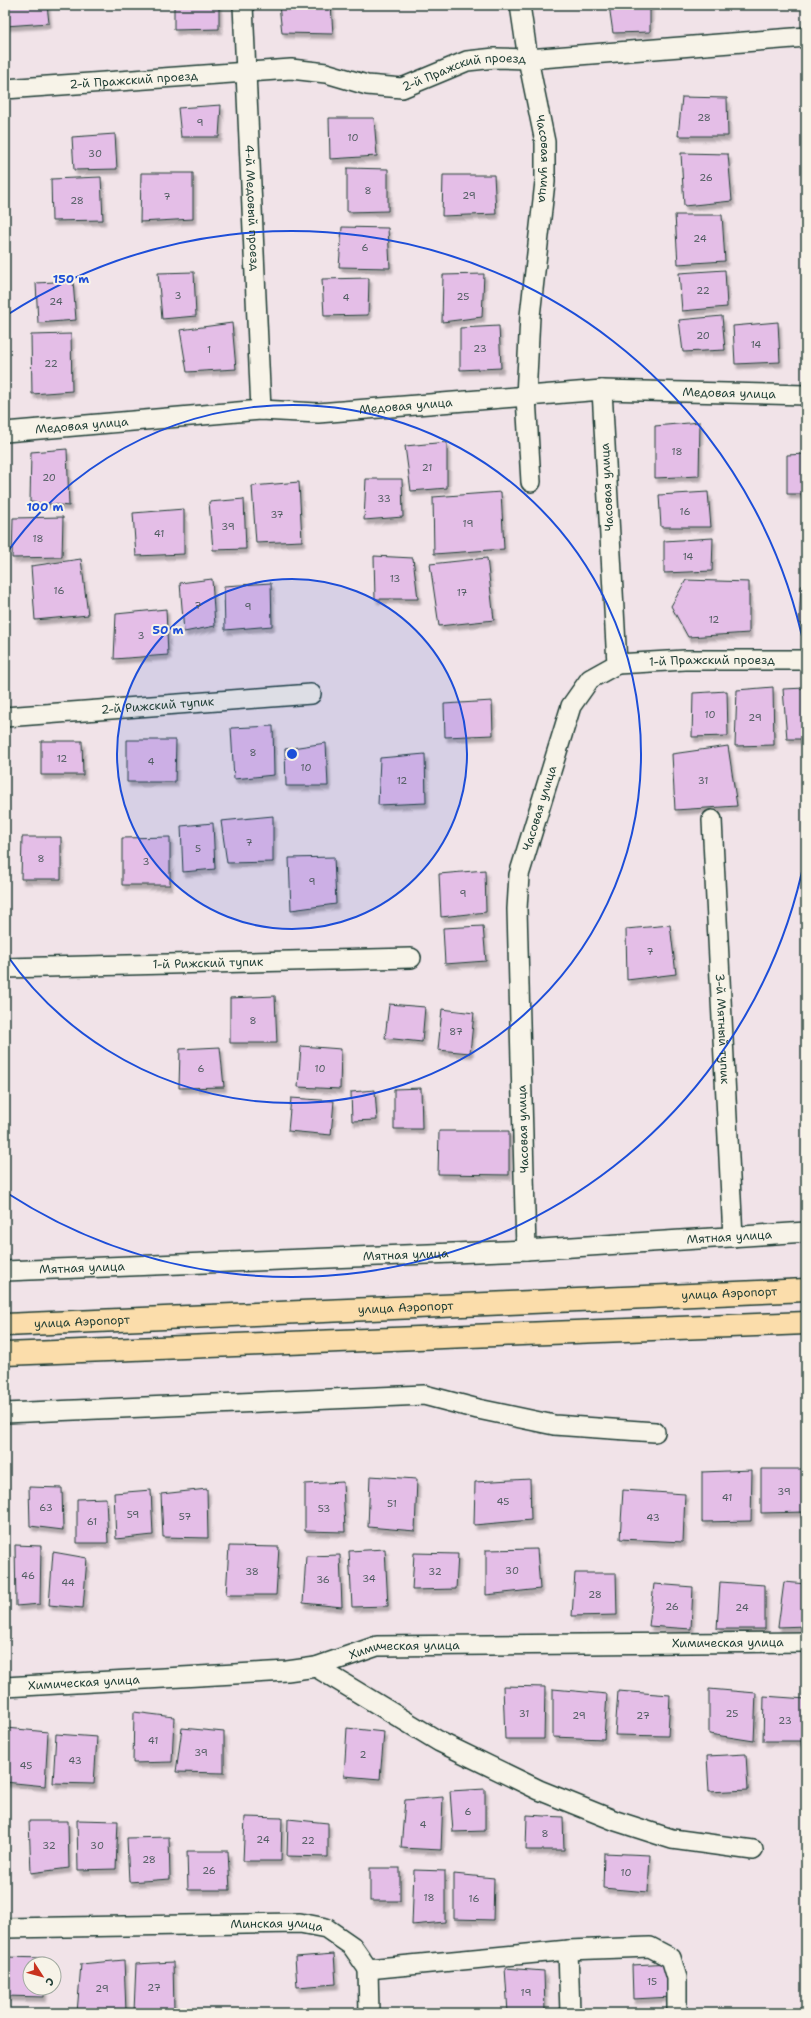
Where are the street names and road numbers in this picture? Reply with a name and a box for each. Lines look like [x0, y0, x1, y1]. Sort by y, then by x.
street label: 2-й Пражский проезд [400, 50, 527, 95]
street label: 2-й Пражский проезд [69, 68, 199, 92]
street label: Часовая улица [532, 113, 553, 204]
street label: 4-й Медовый проезд [241, 144, 263, 272]
street label: Медовая улица [682, 384, 776, 402]
street label: Медовая улица [358, 394, 453, 418]
street label: Медовая улица [34, 413, 129, 437]
street label: Часовая улица [597, 442, 617, 532]
street label: 1-й Пражский проезд [649, 652, 775, 670]
street label: 2-й Рижский тупик [100, 693, 215, 718]
street label: Часовая улица [519, 763, 560, 853]
street label: 1-й Рижский тупик [152, 954, 264, 972]
street label: 3-й Мятный тупик [712, 973, 733, 1085]
street label: Часовая улица [513, 1084, 533, 1173]
street label: Мятная улица [686, 1226, 773, 1248]
street label: Мятная улица [363, 1245, 449, 1265]
street label: Мятная улица [39, 1258, 126, 1278]
street label: улица Аэропорт [681, 1283, 778, 1303]
street label: улица Аэропорт [357, 1297, 455, 1318]
street label: улица Аэропорт [34, 1312, 131, 1332]
street label: Химическая улица [672, 1634, 784, 1651]
street label: Химическая улица [347, 1637, 460, 1663]
street label: Химическая улица [28, 1671, 141, 1694]
street label: Минская улица [230, 1915, 325, 1935]

